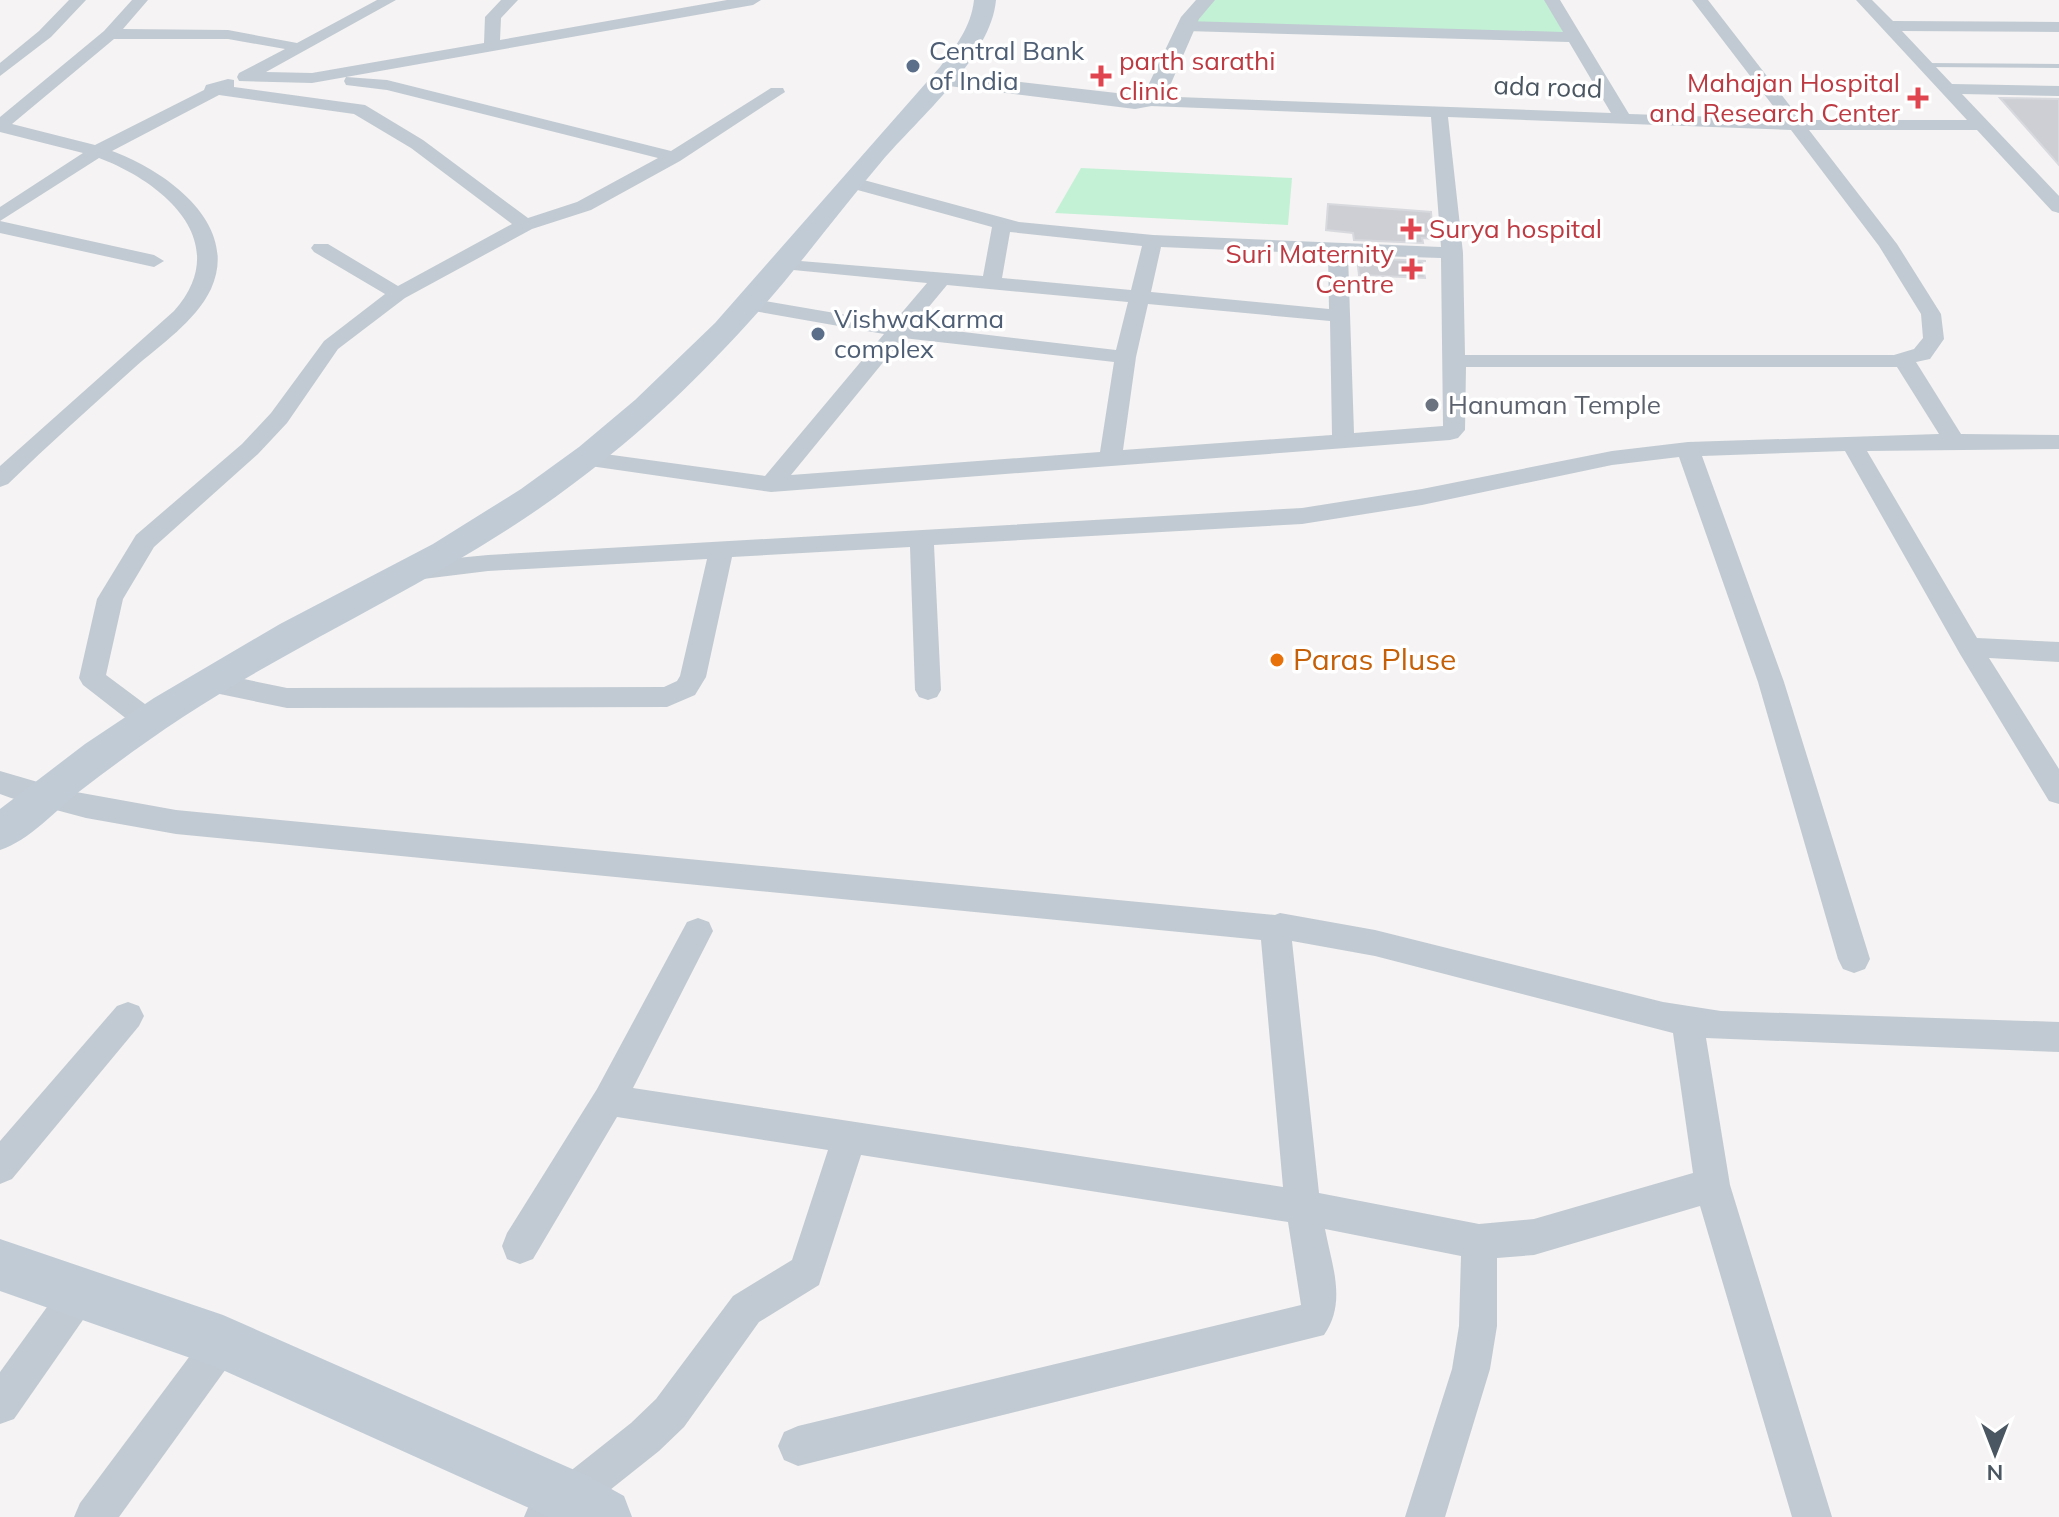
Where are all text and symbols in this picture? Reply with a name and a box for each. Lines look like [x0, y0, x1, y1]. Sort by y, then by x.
place label: Central Bank of India [929, 34, 1085, 97]
place label: parth sarathi clinic [1119, 44, 1275, 107]
marker: Central Bank of India [904, 57, 922, 75]
marker: parth sarathi clinic [1090, 65, 1112, 87]
place label: Mahajan Hospital and Research Center [1649, 66, 1901, 129]
street label: ada road [1493, 68, 1603, 105]
marker: Mahajan Hospital and Research Center [1907, 87, 1929, 109]
place label: Surya hospital [1429, 212, 1602, 245]
marker: Surya hospital [1400, 218, 1422, 240]
place label: Suri Maternity Centre [1225, 237, 1394, 300]
marker: Suri Maternity Centre [1401, 258, 1423, 280]
place label: VishwaKarma complex [834, 302, 1004, 365]
marker: VishwaKarma complex [809, 325, 827, 343]
place label: Hanuman Temple [1448, 388, 1661, 421]
marker: Hanuman Temple [1423, 396, 1441, 414]
place label: Paras Pluse [1293, 640, 1456, 678]
marker: Paras Pluse [1268, 651, 1286, 669]
north arrow [1955, 1413, 2035, 1493]
text: N [1987, 1459, 2003, 1487]

